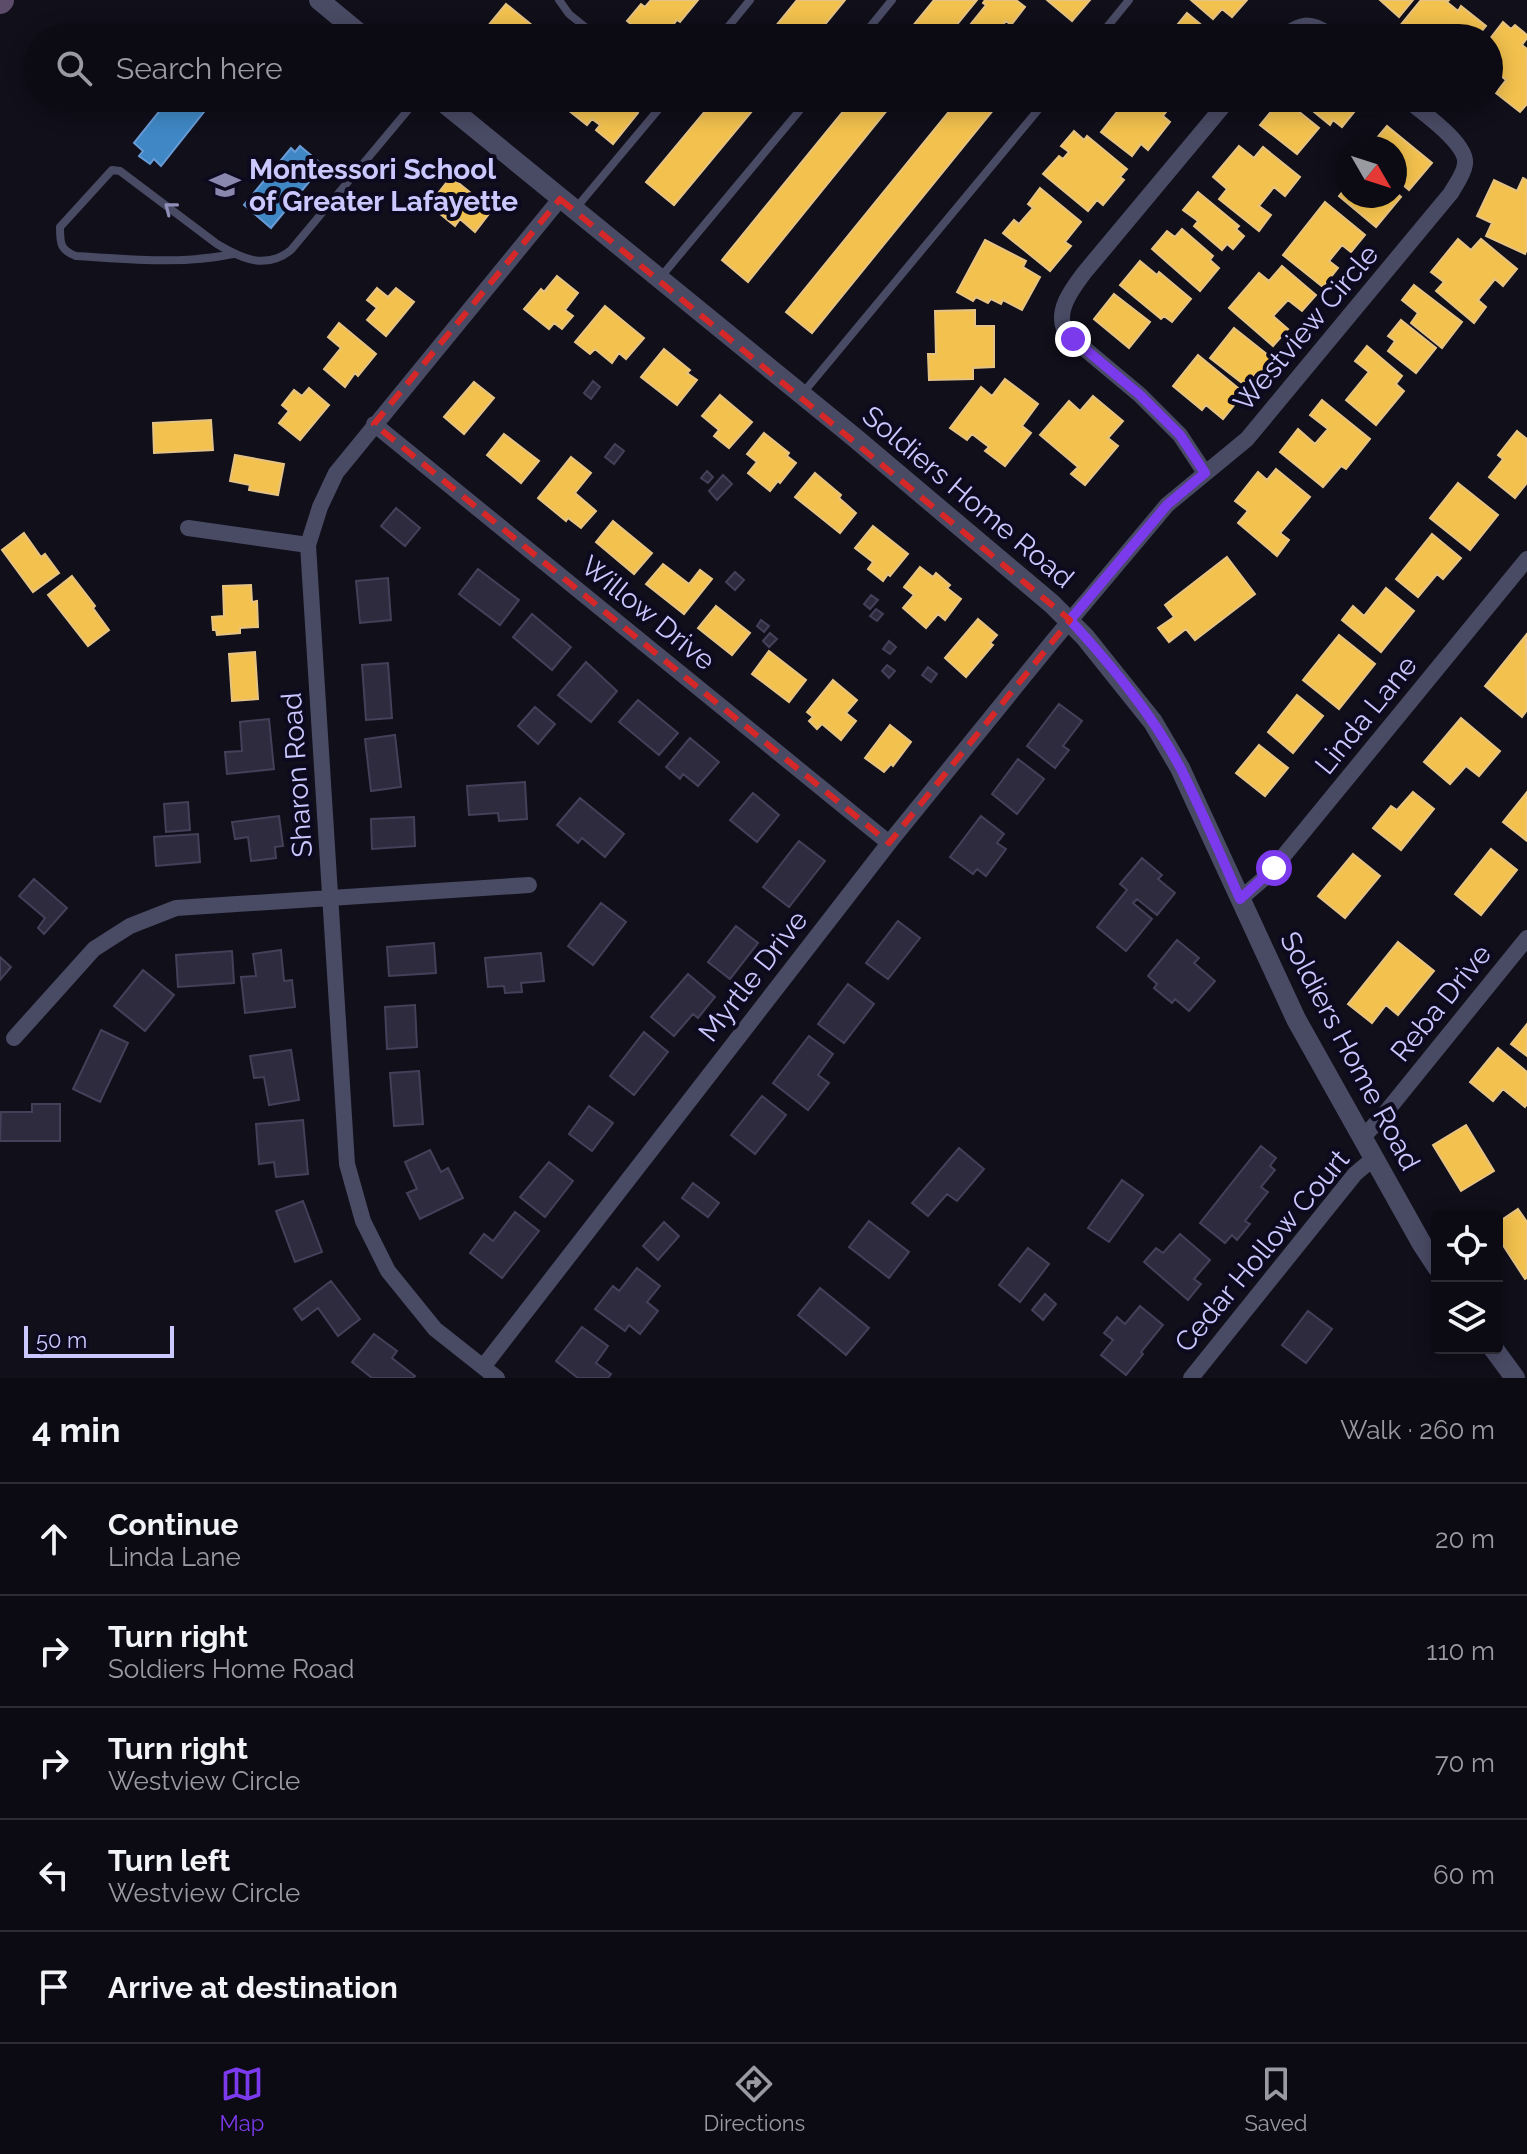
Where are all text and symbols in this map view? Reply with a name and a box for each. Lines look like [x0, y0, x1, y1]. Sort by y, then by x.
search box [24, 24, 1503, 112]
icon: search [52, 46, 96, 90]
text: Search here [116, 51, 283, 86]
north arrow [1335, 136, 1407, 208]
place label: Montessori School of Greater Lafayette [249, 153, 518, 218]
school or university icon: Montessori School of Greater Lafayette [208, 168, 242, 202]
one-way arrow [165, 204, 179, 218]
street label: Westview Circle [1227, 238, 1385, 418]
route end [1055, 321, 1091, 357]
street label: Soldiers Home Road [856, 399, 1080, 595]
street label: Willow Drive [574, 549, 722, 677]
street label: Linda Lane [1308, 649, 1424, 781]
street label: Sharon Road [275, 691, 319, 859]
route start [1256, 850, 1292, 886]
street label: Myrtle Drive [692, 904, 814, 1048]
street label: Soldiers Home Road [1273, 926, 1427, 1176]
street label: Reba Drive [1384, 938, 1498, 1068]
street label: Cedar Hollow Court [1168, 1143, 1357, 1359]
map controls [1431, 1210, 1503, 1354]
button: locate [1431, 1210, 1503, 1282]
button: layers [1431, 1282, 1503, 1354]
scale bar [24, 1322, 174, 1358]
text: 50 m [36, 1327, 87, 1353]
text: 4 min [32, 1410, 120, 1450]
text: Walk · 260 m [1340, 1415, 1495, 1445]
text: Continue [108, 1507, 239, 1542]
icon: ahead [32, 1517, 76, 1561]
text: 20 m [1435, 1524, 1495, 1554]
text: Linda Lane [108, 1542, 241, 1572]
text: Turn right [108, 1619, 248, 1654]
icon: right [32, 1629, 76, 1673]
text: 110 m [1426, 1636, 1495, 1666]
text: Soldiers Home Road [108, 1654, 354, 1684]
text: Turn right [108, 1731, 248, 1766]
icon: right [32, 1741, 76, 1785]
text: 70 m [1435, 1748, 1495, 1778]
text: Westview Circle [108, 1766, 300, 1796]
text: Turn left [108, 1843, 230, 1878]
icon: left [32, 1853, 76, 1897]
text: 60 m [1433, 1860, 1495, 1890]
text: Westview Circle [108, 1878, 300, 1908]
icon: arrive [32, 1965, 76, 2009]
text: Arrive at destination [108, 1970, 398, 2005]
tab: Map [220, 2062, 264, 2136]
tab: Directions [704, 2062, 805, 2136]
tab: Saved [1244, 2062, 1307, 2136]

